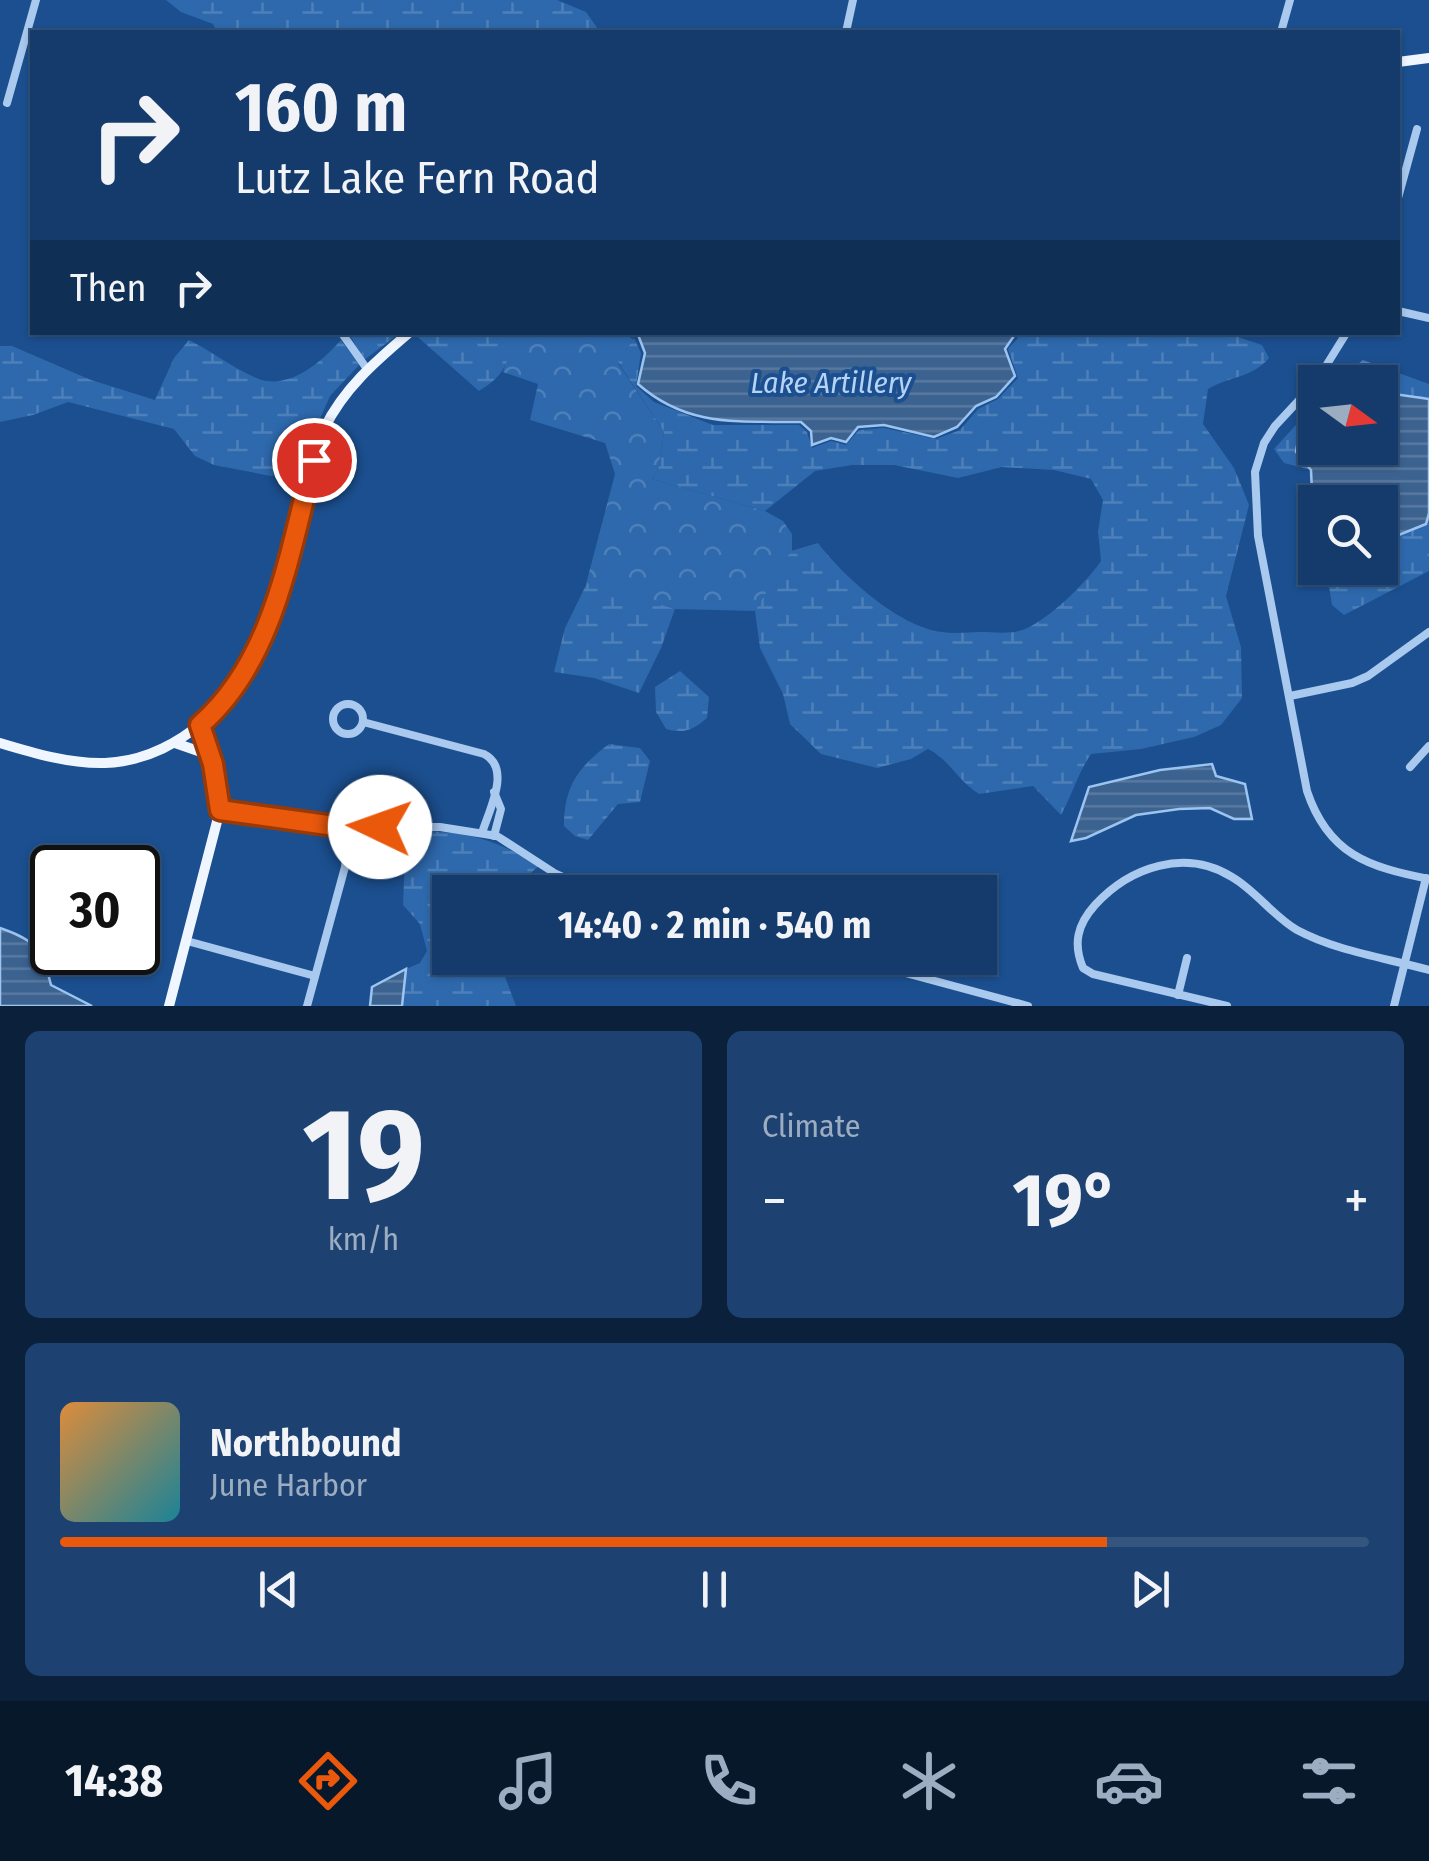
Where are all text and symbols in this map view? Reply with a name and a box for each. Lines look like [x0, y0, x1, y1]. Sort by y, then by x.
text: 160 m [235, 66, 407, 150]
icon: right [70, 70, 200, 200]
text: Lutz Lake Fern Road [235, 151, 600, 205]
icon: right [166, 260, 221, 315]
text: Then [70, 265, 146, 311]
water label: Lake Artillery [751, 365, 913, 401]
north arrow [1298, 365, 1398, 465]
map controls [1298, 365, 1398, 585]
pin [272, 418, 357, 503]
icon: arrive [287, 433, 342, 488]
button: search [1298, 485, 1398, 585]
position arrow [328, 775, 432, 879]
speed limit sign: 30 [30, 845, 160, 975]
text: 14:40 · 2 min · 540 m [558, 902, 871, 948]
text: 19 [302, 1077, 425, 1233]
text: Climate [762, 1107, 861, 1145]
text: 19° [1013, 1156, 1118, 1246]
text: − [762, 1168, 787, 1234]
text: + [1344, 1168, 1369, 1234]
text: km/h [328, 1220, 399, 1258]
text: Northbound [210, 1420, 402, 1466]
text: June Harbor [210, 1466, 367, 1504]
icon: previous [251, 1562, 306, 1617]
icon: pause [687, 1562, 742, 1617]
icon: next [1123, 1562, 1178, 1617]
icon: directions [293, 1746, 363, 1816]
icon: music [493, 1746, 563, 1816]
icon: phone [694, 1746, 764, 1816]
icon: climate [894, 1746, 964, 1816]
icon: car [1094, 1746, 1164, 1816]
icon: filters [1294, 1746, 1364, 1816]
text: 14:38 [65, 1754, 163, 1808]

